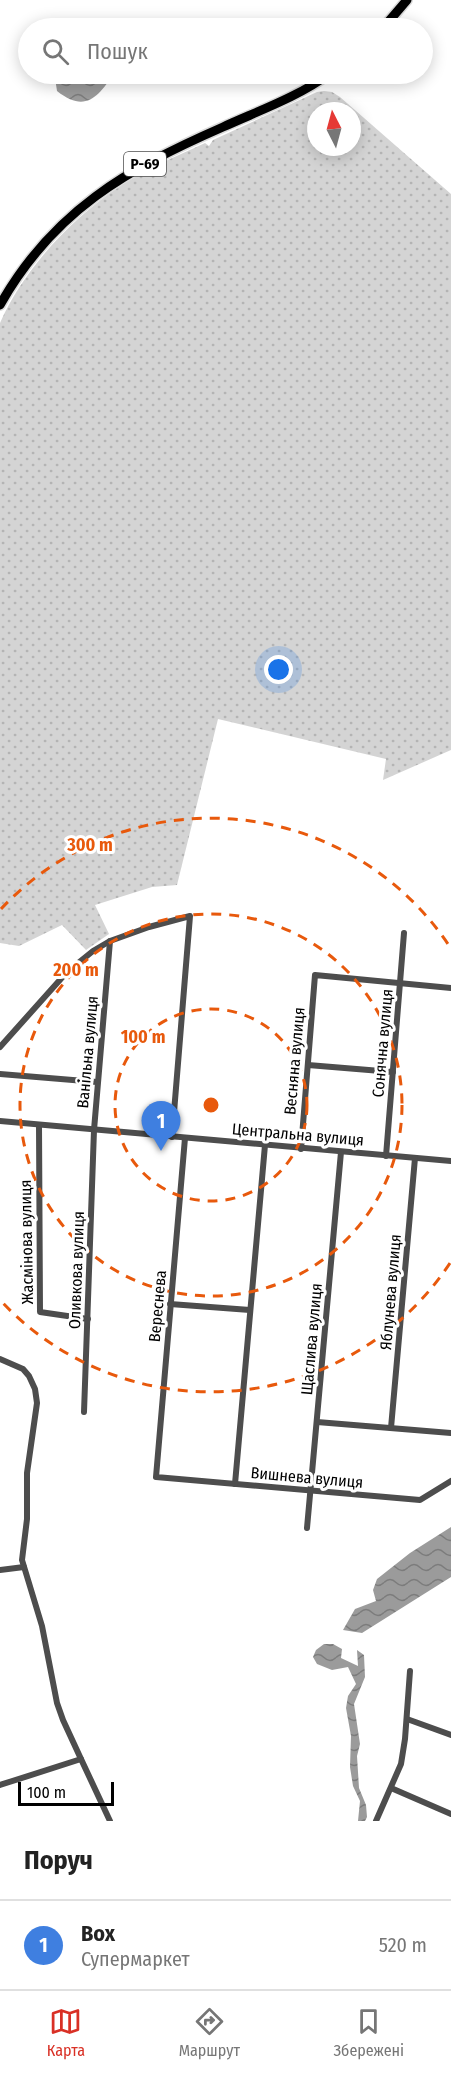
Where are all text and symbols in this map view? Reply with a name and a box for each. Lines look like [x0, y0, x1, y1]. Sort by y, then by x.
search box [18, 18, 433, 84]
icon: search [39, 35, 72, 68]
text: Пошук [87, 38, 148, 65]
north arrow [307, 102, 361, 156]
road number: Р-69 [124, 152, 166, 176]
your location [264, 655, 293, 684]
text: 300 m [66, 834, 113, 856]
text: 200 m [52, 959, 99, 981]
street label: Сонячна вулиця [368, 988, 397, 1098]
street label: Ванільна вулиця [73, 995, 102, 1109]
street label: Весняна вулиця [280, 1006, 309, 1116]
text: 100 m [121, 1026, 165, 1048]
centre of rings [201, 1095, 221, 1115]
pin: 1 [142, 1102, 180, 1151]
street label: Центральна вулиця [231, 1119, 365, 1150]
street label: Жасмінова вулиця [16, 1180, 37, 1304]
street label: Оливкова вулиця [65, 1211, 88, 1329]
street label: Яблунева вулиця [376, 1233, 405, 1351]
street label: Вереснева [145, 1269, 170, 1343]
street label: Щаслива вулиця [297, 1282, 326, 1396]
street label: Вишнева вулиця [250, 1463, 364, 1492]
scale bar [18, 1779, 114, 1806]
text: 100 m [27, 1783, 66, 1802]
text: Поруч [24, 1845, 93, 1876]
text: Box [81, 1920, 115, 1947]
text: 1 [39, 1933, 48, 1957]
text: 520 m [379, 1933, 427, 1957]
text: Супермаркет [81, 1947, 190, 1971]
tab: Карта [47, 2005, 85, 2060]
tab: Маршрут [179, 2005, 240, 2060]
tab: Збережені [334, 2005, 404, 2060]

